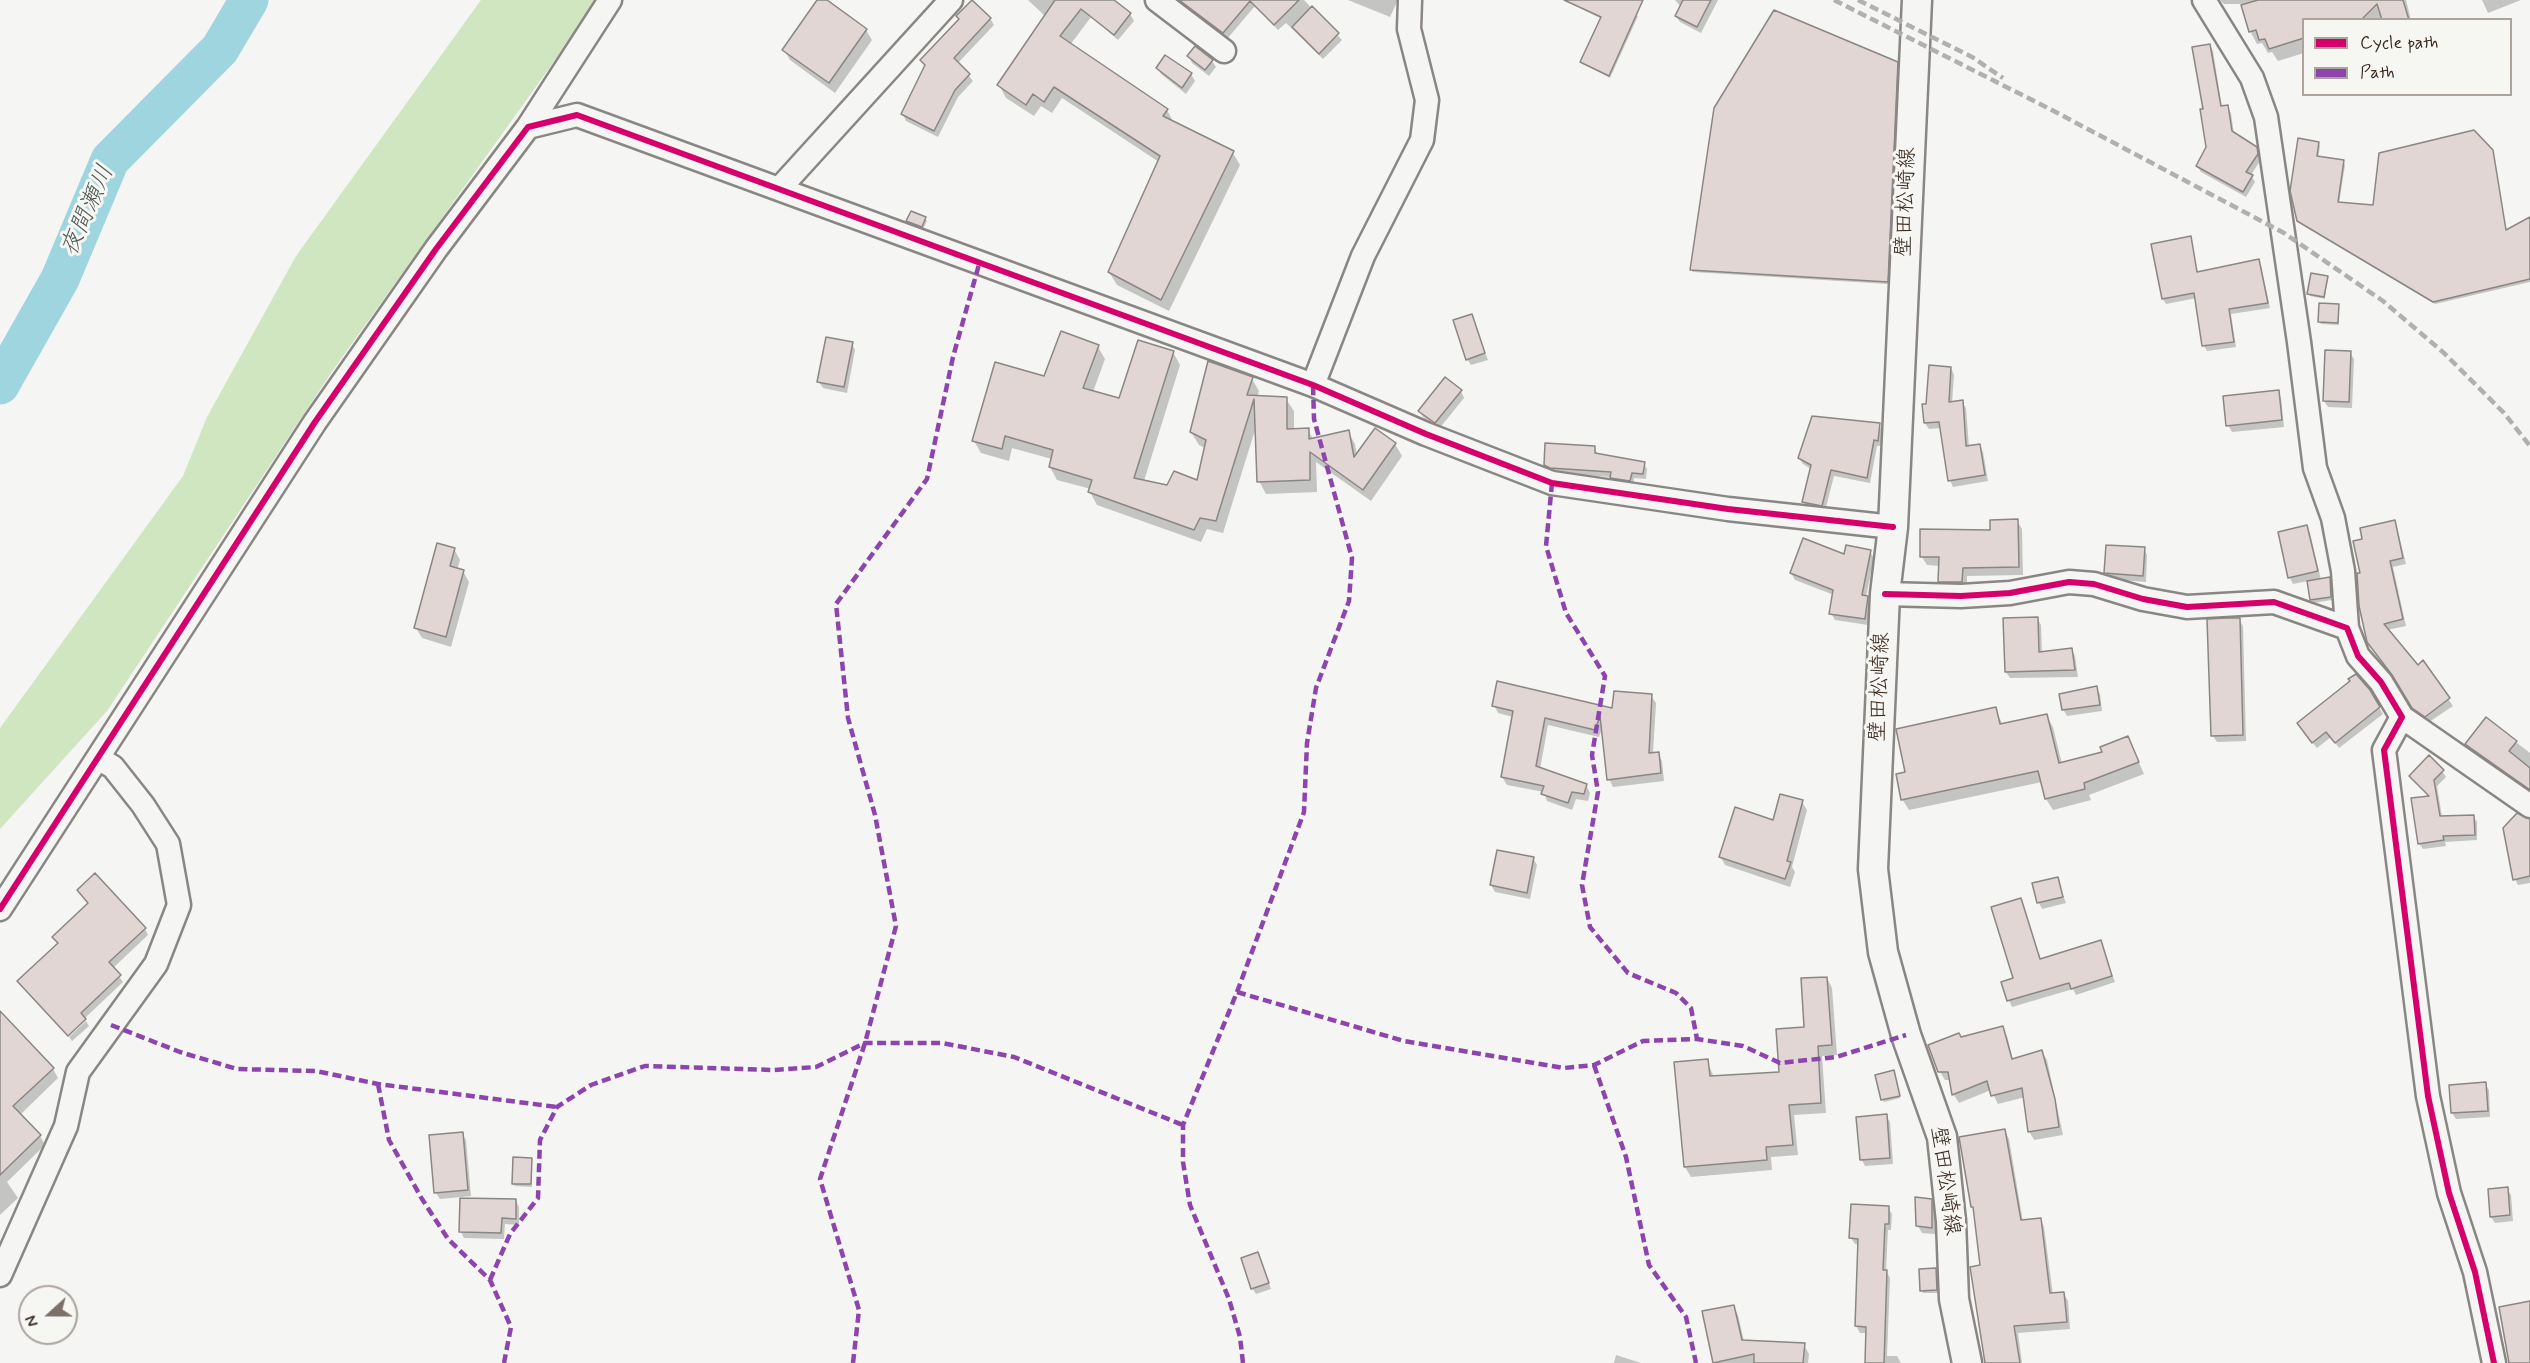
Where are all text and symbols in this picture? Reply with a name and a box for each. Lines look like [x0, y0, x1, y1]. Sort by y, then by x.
legend [2302, 18, 2512, 96]
text: Cycle path [2360, 31, 2438, 55]
text: Path [2360, 61, 2395, 85]
street label: 壁田松崎線 [1892, 147, 1922, 257]
water label: 夜間瀬川 [56, 161, 122, 261]
street label: 壁田松崎線 [1866, 632, 1896, 742]
street label: 壁田松崎線 [1923, 1125, 1965, 1237]
north arrow [18, 1285, 78, 1345]
text: N [21, 1312, 44, 1330]

